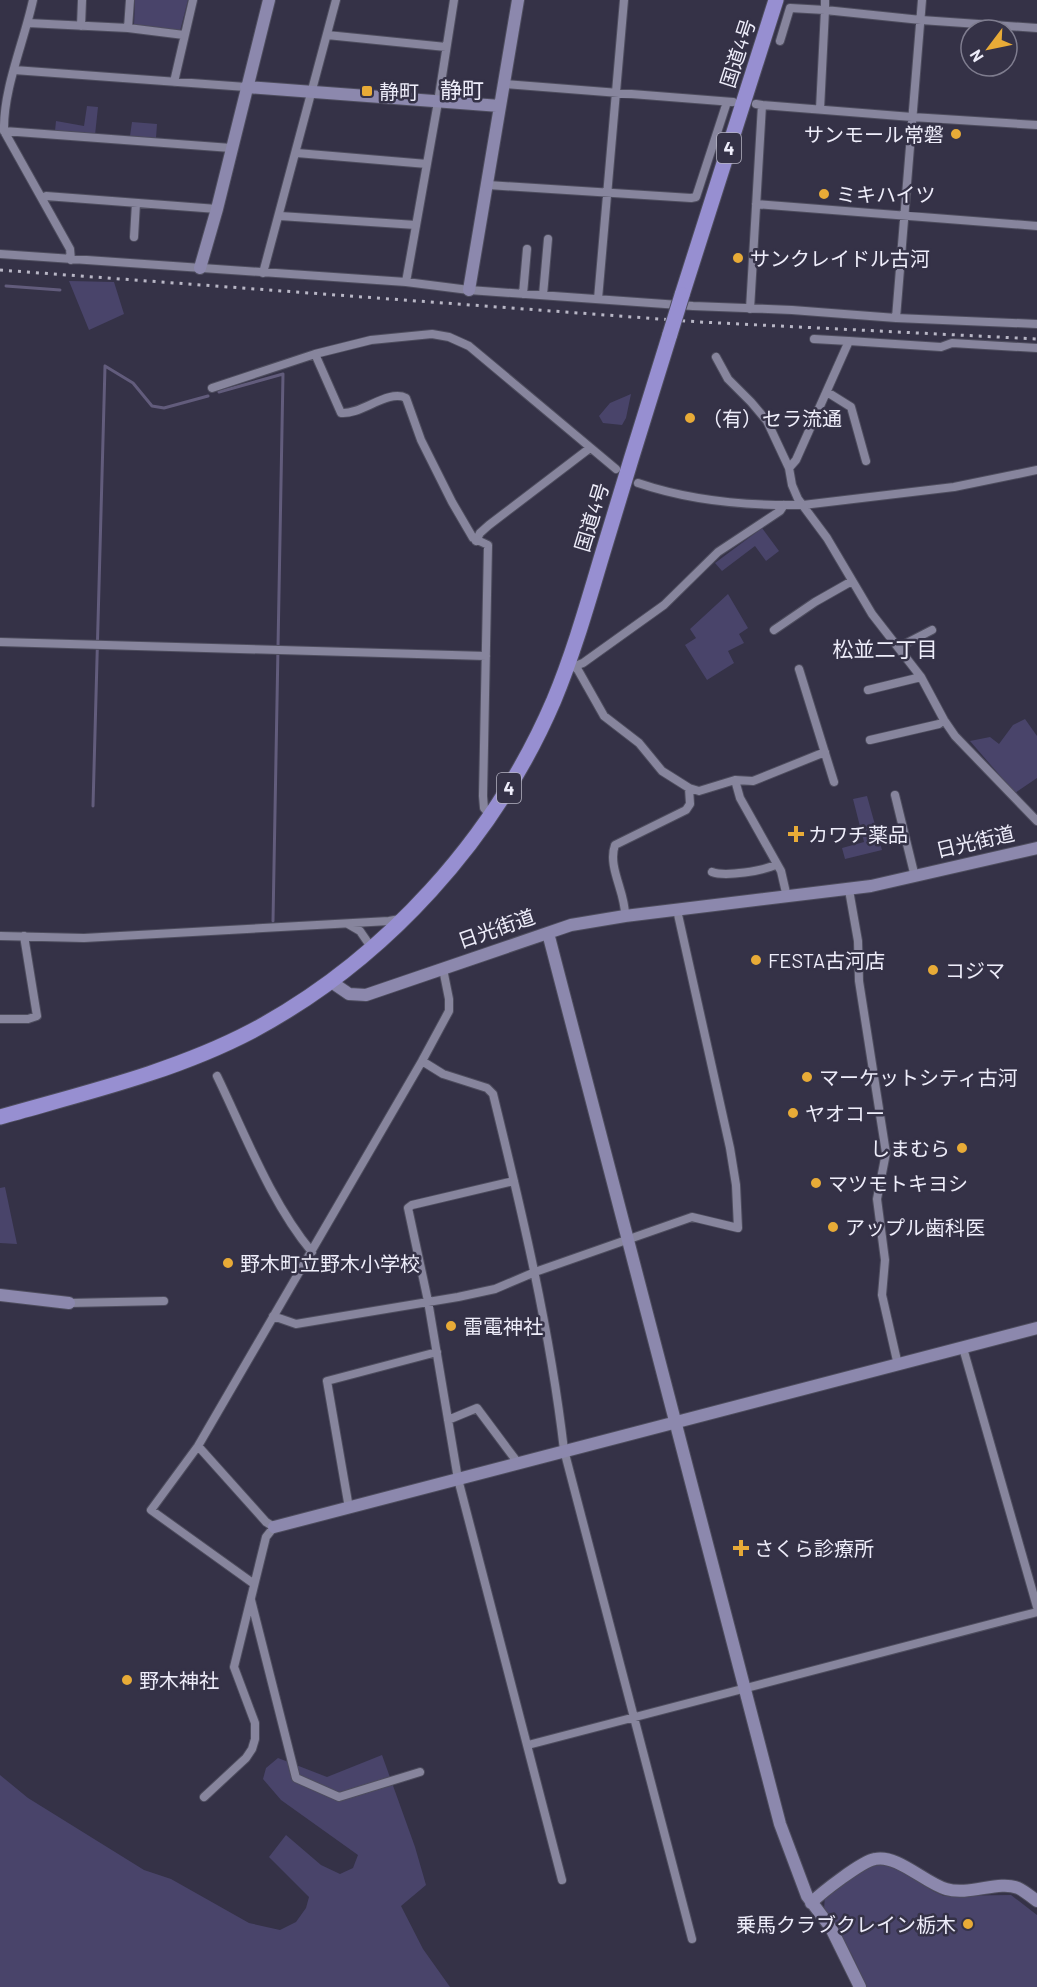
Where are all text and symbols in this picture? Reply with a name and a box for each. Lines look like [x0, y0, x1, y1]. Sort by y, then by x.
street label: 国道4号 [715, 16, 759, 90]
north arrow [959, 18, 1019, 78]
text: N [965, 47, 987, 66]
district label: 静町 [440, 76, 484, 102]
place label: 静町 [379, 79, 419, 103]
marker: 静町 [360, 84, 374, 98]
place label: サンモール常磐 [804, 122, 944, 146]
marker: サンモール常磐 [949, 127, 963, 141]
road number: 4 [717, 133, 741, 163]
place label: ミキハイツ [836, 182, 936, 206]
marker: ミキハイツ [817, 187, 831, 201]
place label: サンクレイドル古河 [750, 246, 930, 270]
marker: サンクレイドル古河 [731, 251, 745, 265]
place label: （有）セラ流通 [702, 406, 842, 430]
marker: （有）セラ流通 [683, 411, 697, 425]
street label: 国道4号 [569, 480, 613, 554]
district label: 松並二丁目 [833, 636, 938, 661]
road number: 4 [497, 773, 521, 803]
street label: 日光街道 [933, 820, 1017, 862]
place label: カワチ薬品 [808, 822, 908, 846]
marker: カワチ薬品 [789, 827, 803, 841]
street label: 日光街道 [454, 904, 538, 952]
place label: FESTA古河店 [768, 948, 885, 972]
marker: FESTA古河店 [749, 953, 763, 967]
place label: コジマ [945, 958, 1005, 982]
marker: コジマ [926, 963, 940, 977]
place label: マーケットシティ古河 [819, 1065, 1018, 1089]
marker: マーケットシティ古河 [800, 1070, 814, 1084]
place label: ヤオコー [805, 1101, 885, 1125]
marker: ヤオコー [786, 1106, 800, 1120]
place label: しまむら [870, 1136, 950, 1160]
marker: しまむら [955, 1141, 969, 1155]
place label: マツモトキヨシ [828, 1171, 968, 1195]
marker: マツモトキヨシ [809, 1176, 823, 1190]
place label: アップル歯科医 [845, 1215, 985, 1239]
marker: アップル歯科医 [826, 1220, 840, 1234]
place label: 野木町立野木小学校 [240, 1251, 420, 1275]
marker: 野木町立野木小学校 [221, 1256, 235, 1270]
place label: 雷電神社 [463, 1314, 543, 1338]
marker: 雷電神社 [444, 1319, 458, 1333]
place label: さくら診療所 [754, 1536, 874, 1560]
marker: さくら診療所 [732, 1539, 750, 1557]
place label: 野木神社 [139, 1668, 219, 1692]
marker: 野木神社 [120, 1673, 134, 1687]
place label: 乗馬クラブクレイン栃木 [736, 1912, 956, 1936]
marker: 乗馬クラブクレイン栃木 [961, 1917, 975, 1931]

